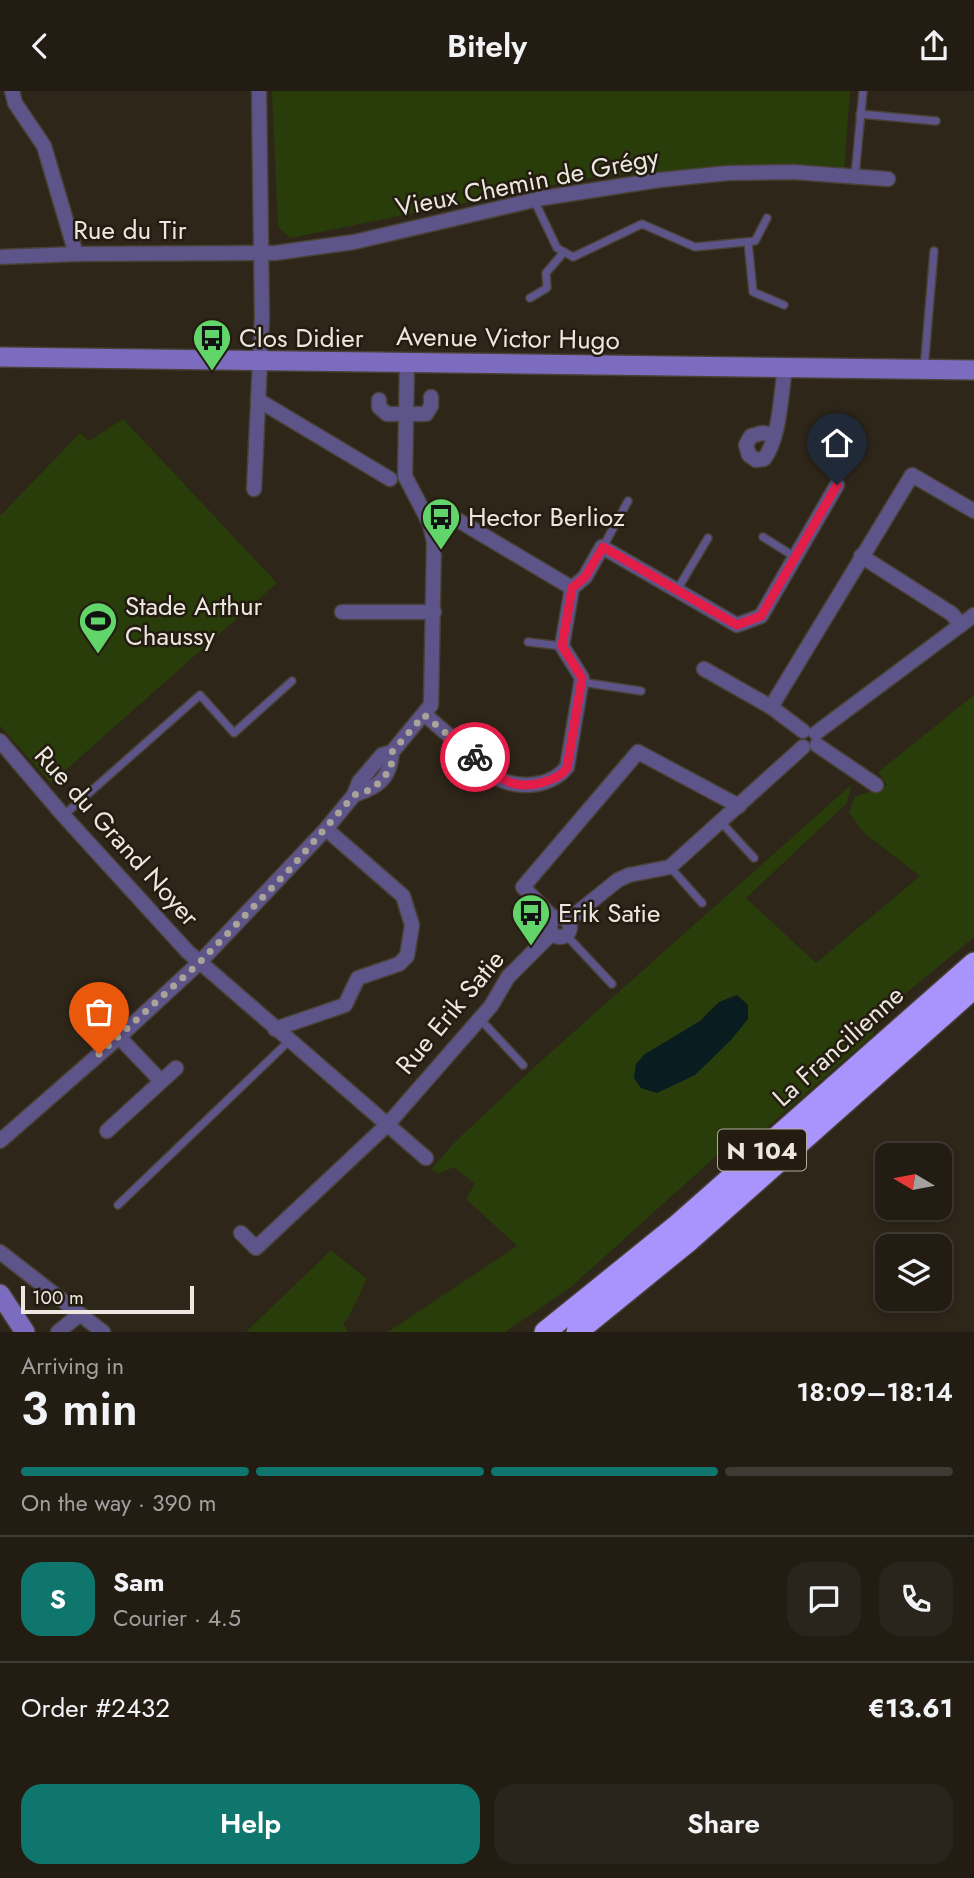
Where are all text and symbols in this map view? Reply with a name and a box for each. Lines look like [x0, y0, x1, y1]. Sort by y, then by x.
text: Bitely [447, 23, 527, 69]
icon: back [21, 27, 59, 65]
icon: share [915, 27, 953, 65]
street label: Vieux Chemin de Grégy [392, 138, 662, 226]
street label: Rue du Tir [73, 211, 187, 249]
bus stop icon: Clos Didier [191, 317, 233, 372]
street label: Avenue Victor Hugo [396, 317, 620, 359]
place label: Clos Didier [239, 319, 364, 357]
pin [807, 413, 867, 485]
icon: home [818, 424, 856, 462]
bus stop icon: Hector Berlioz [420, 496, 462, 551]
place label: Hector Berlioz [468, 498, 625, 536]
place label: Stade Arthur Chaussy [125, 587, 263, 655]
sports icon: Stade Arthur Chaussy [77, 600, 119, 655]
courier [440, 722, 510, 792]
street label: Rue du Grand Noyer [26, 738, 208, 935]
icon: bike [456, 738, 494, 776]
bus stop icon: Erik Satie [510, 892, 552, 947]
place label: Erik Satie [558, 894, 660, 932]
street label: Rue Erik Satie [387, 942, 513, 1082]
street label: La Francilienne [764, 976, 912, 1116]
pin [69, 982, 129, 1054]
icon: bag [80, 993, 118, 1031]
road number: N 104 [718, 1129, 806, 1170]
north arrow [875, 1143, 952, 1220]
map controls [875, 1143, 952, 1311]
button: layers [875, 1234, 952, 1311]
scale bar [21, 1283, 194, 1315]
text: 100 m [32, 1284, 84, 1311]
text: Arriving in [21, 1349, 124, 1383]
text: 18:09–18:14 [796, 1373, 953, 1411]
text: 3 min [21, 1376, 138, 1442]
text: On the way · 390 m [21, 1486, 216, 1520]
button: chat [787, 1562, 861, 1636]
button: phone [879, 1562, 953, 1636]
text: Sam [113, 1563, 165, 1601]
text: S [50, 1580, 66, 1618]
text: Courier · 4.5 [113, 1601, 241, 1635]
text: Order #2432 [21, 1689, 170, 1727]
text: €13.61 [868, 1689, 953, 1727]
button: Help [21, 1784, 480, 1864]
button: Share [494, 1784, 953, 1864]

